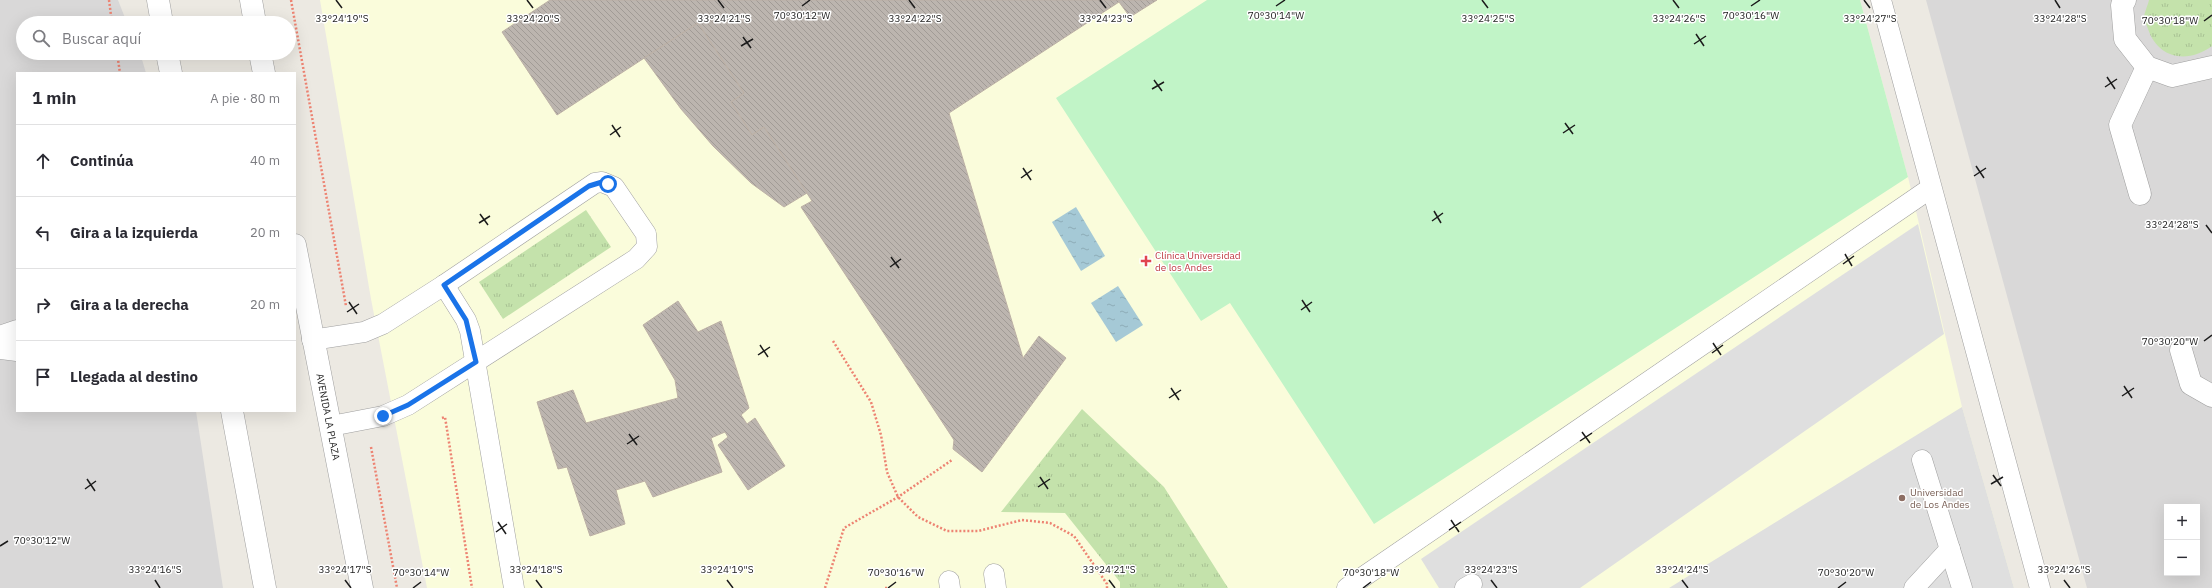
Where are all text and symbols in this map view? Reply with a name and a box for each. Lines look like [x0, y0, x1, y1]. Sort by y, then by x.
text: 70°30'12"W [774, 9, 830, 22]
text: 70°30'14"W [1248, 9, 1304, 22]
text: 70°30'16"W [1723, 9, 1779, 22]
text: 33°24'19"S [315, 12, 369, 25]
text: 33°24'20"S [506, 12, 560, 25]
text: 33°24'21"S [697, 12, 751, 25]
text: 33°24'22"S [888, 12, 942, 25]
text: 33°24'23"S [1079, 12, 1133, 25]
text: 33°24'25"S [1461, 12, 1515, 25]
text: 33°24'26"S [1652, 12, 1706, 25]
text: 33°24'27"S [1843, 12, 1897, 25]
text: 33°24'28"S [2033, 12, 2087, 25]
text: 70°30'18"W [2142, 14, 2198, 27]
search box [16, 16, 296, 60]
icon: search [30, 27, 52, 49]
text: Buscar aquí [62, 29, 141, 48]
text: 1 min [32, 87, 76, 109]
text: A pie · 80 m [210, 90, 280, 107]
icon: ahead [32, 150, 54, 172]
text: Continúa [70, 151, 134, 170]
text: 40 m [250, 152, 280, 169]
route start [599, 175, 617, 193]
text: 33°24'28"S [2145, 218, 2199, 231]
icon: left [32, 222, 54, 244]
text: Gira a la izquierda [70, 223, 198, 242]
text: 20 m [250, 224, 280, 241]
place label: Clínica Universidad de los Andes [1155, 249, 1241, 274]
marker: Clínica Universidad de los Andes [1140, 255, 1152, 267]
icon: right [32, 294, 54, 316]
text: Gira a la derecha [70, 295, 189, 314]
text: 20 m [250, 296, 280, 313]
text: 70°30'20"W [2142, 335, 2198, 348]
icon: arrive [32, 366, 54, 388]
text: Llegada al destino [70, 367, 198, 386]
street label: AVENIDA LA PLAZA [314, 372, 344, 462]
route end [374, 407, 392, 425]
place label: Universidad de Los Andes [1910, 486, 1970, 511]
marker: Universidad de Los Andes [1897, 493, 1907, 503]
map controls [2164, 504, 2200, 576]
button: + [2164, 504, 2200, 540]
text: 70°30'12"W [14, 534, 70, 547]
button: − [2164, 540, 2200, 576]
text: 33°24'16"S [128, 563, 182, 576]
text: 33°24'17"S [318, 563, 372, 576]
text: 33°24'18"S [509, 563, 563, 576]
text: 33°24'19"S [700, 563, 754, 576]
text: 33°24'21"S [1082, 563, 1136, 576]
text: 33°24'23"S [1464, 563, 1518, 576]
text: 33°24'24"S [1655, 563, 1709, 576]
text: 33°24'26"S [2037, 563, 2091, 576]
text: 70°30'14"W [393, 566, 449, 579]
text: 70°30'16"W [868, 566, 924, 579]
text: 70°30'18"W [1343, 566, 1399, 579]
text: 70°30'20"W [1818, 566, 1874, 579]

